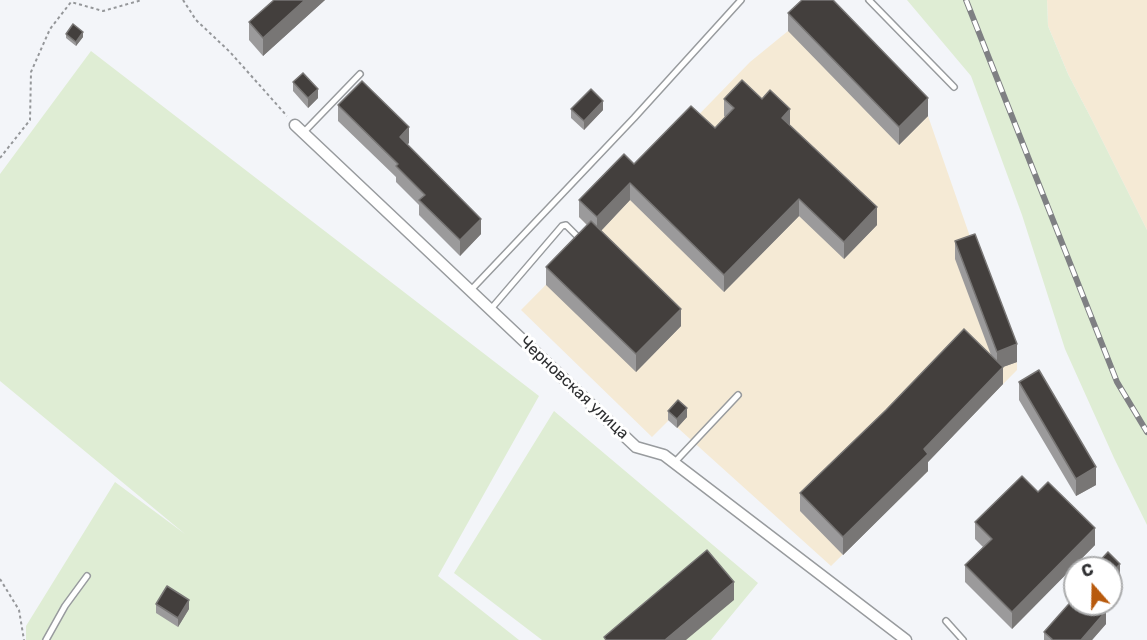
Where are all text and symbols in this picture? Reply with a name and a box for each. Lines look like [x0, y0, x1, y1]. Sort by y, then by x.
street label: Черновская улица [516, 333, 632, 443]
north arrow [1063, 556, 1123, 616]
text: С [1079, 560, 1096, 581]

